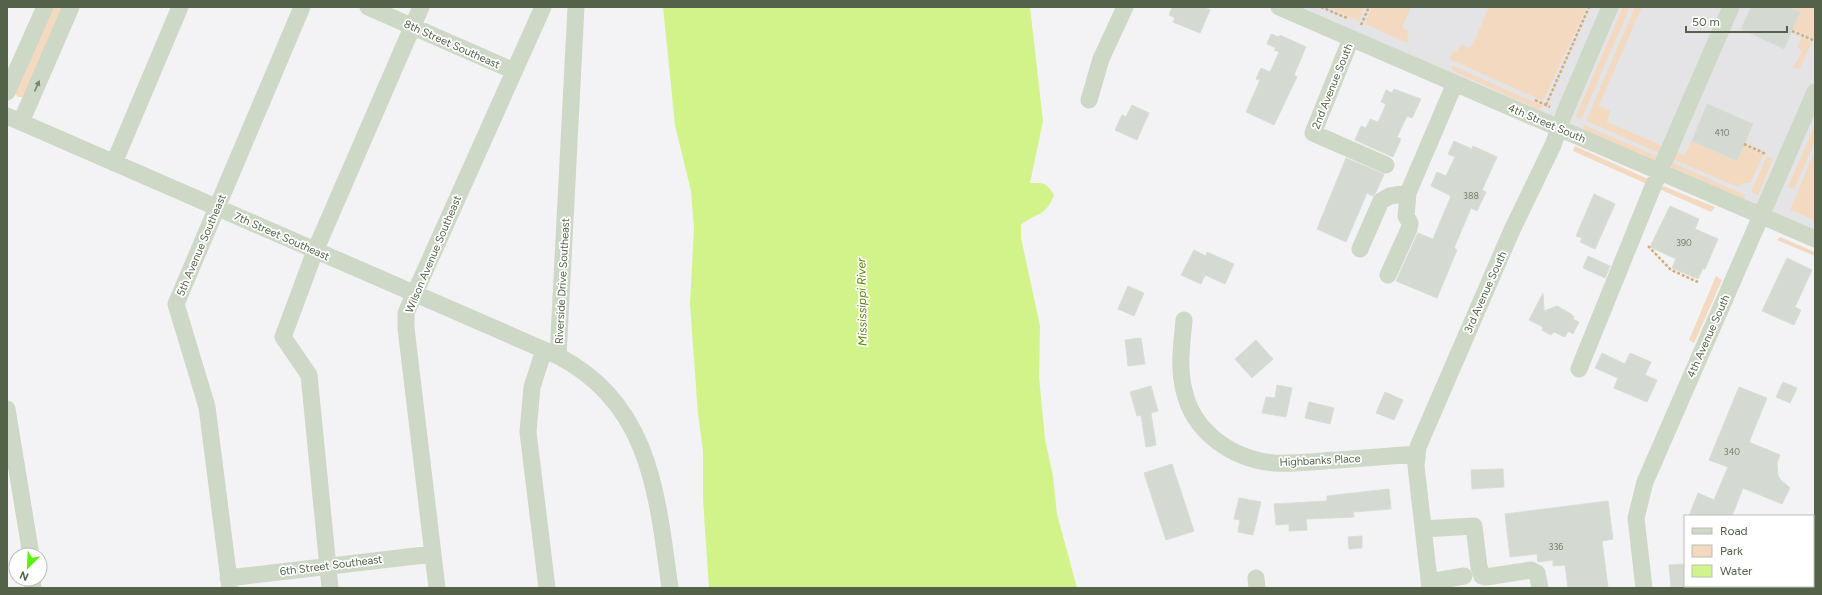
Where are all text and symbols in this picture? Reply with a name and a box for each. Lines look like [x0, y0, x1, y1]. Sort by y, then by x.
scale bar [1686, 8, 1787, 34]
text: 50 m [1692, 15, 1720, 29]
street label: 8th Street Southeast [402, 17, 502, 71]
street label: 2nd Avenue South [1309, 42, 1356, 131]
one-way arrow [33, 80, 40, 92]
street label: 4th Street South [1506, 101, 1588, 146]
house number: 410 [1714, 127, 1730, 138]
house number: 388 [1463, 190, 1479, 201]
street label: 5th Avenue Southeast [174, 192, 229, 298]
street label: Wilson Avenue Southeast [403, 194, 464, 315]
street label: 7th Street Southeast [232, 210, 331, 263]
street label: Riverside Drive Southeast [553, 218, 572, 344]
house number: 390 [1676, 237, 1692, 248]
street label: 3rd Avenue South [1462, 249, 1509, 335]
water label: Mississippi River [854, 257, 870, 346]
street label: 4th Avenue South [1684, 293, 1733, 380]
house number: 340 [1724, 446, 1740, 457]
street label: Highbanks Place [1279, 452, 1361, 469]
legend [1684, 515, 1814, 587]
text: Road [1720, 524, 1748, 538]
house number: 336 [1549, 541, 1563, 552]
text: Park [1720, 544, 1743, 558]
north arrow [8, 547, 48, 587]
street label: 6th Street Southeast [279, 553, 383, 578]
text: Water [1720, 564, 1752, 578]
text: N [18, 568, 31, 583]

